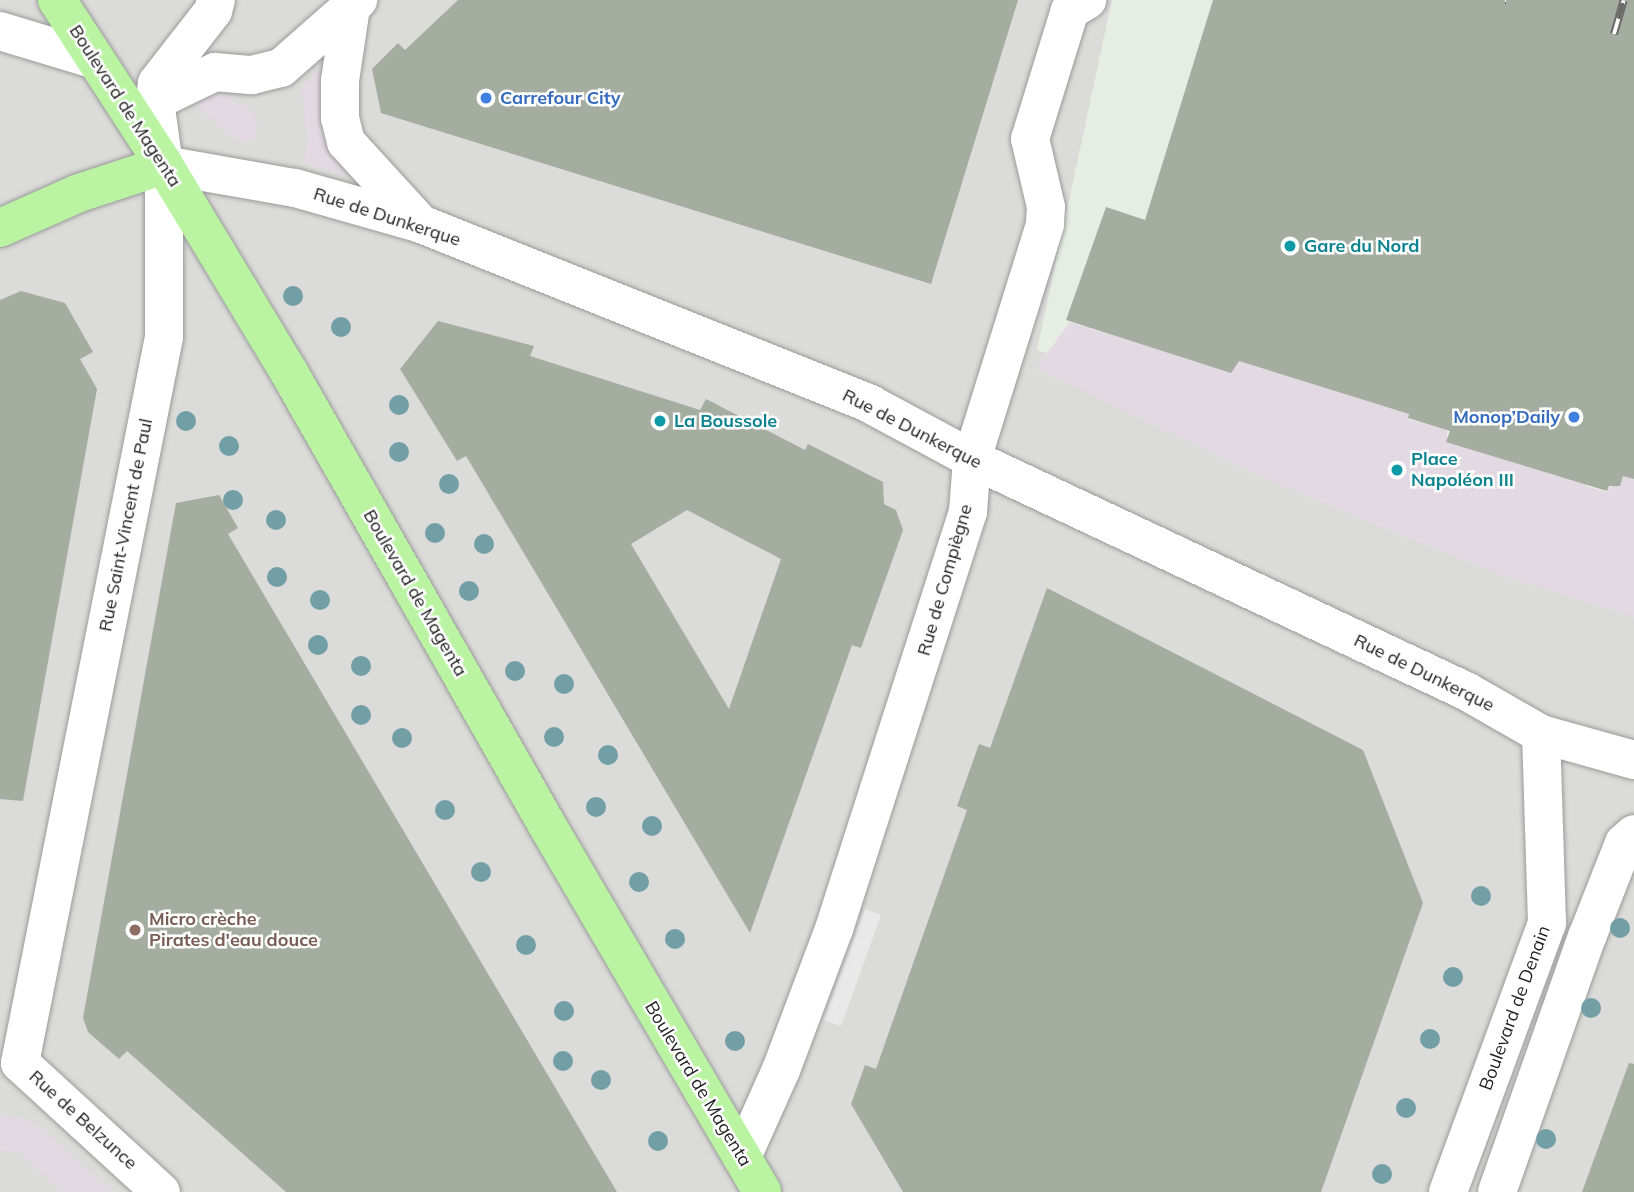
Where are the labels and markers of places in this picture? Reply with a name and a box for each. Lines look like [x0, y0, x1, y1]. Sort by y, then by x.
place label: Carrefour City [500, 87, 621, 109]
marker: Carrefour City [478, 90, 494, 106]
place label: Gare du Nord [1304, 235, 1419, 257]
marker: Gare du Nord [1282, 238, 1298, 254]
place label: Monop’Daily [1453, 406, 1560, 428]
marker: Monop’Daily [1566, 409, 1582, 425]
place label: La Boussole [674, 410, 777, 432]
marker: La Boussole [652, 413, 668, 429]
place label: Place Napoléon III [1411, 449, 1514, 491]
marker: Place Napoléon III [1389, 462, 1405, 478]
place label: Micro crèche Pirates d'eau douce [149, 909, 318, 951]
marker: Micro crèche Pirates d'eau douce [127, 922, 143, 938]

